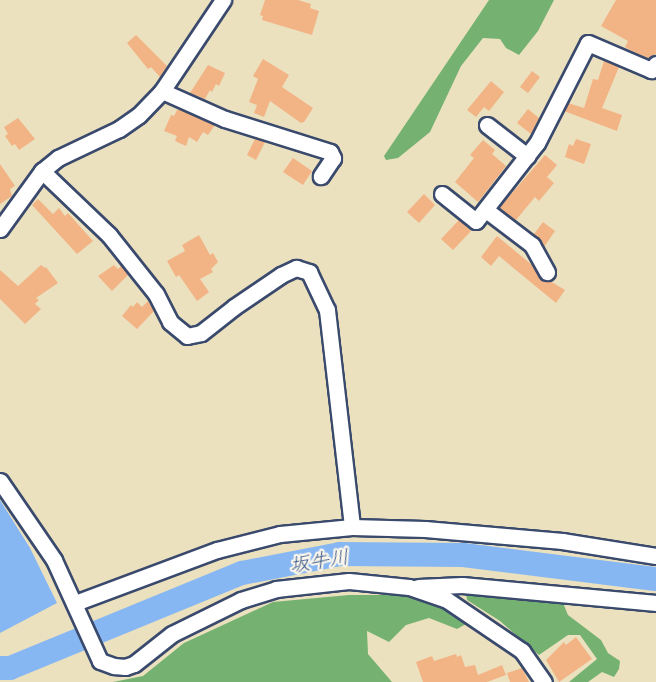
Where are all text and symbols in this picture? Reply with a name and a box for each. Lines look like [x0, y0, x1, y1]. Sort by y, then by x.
water label: 坂牛川 [287, 543, 351, 577]

